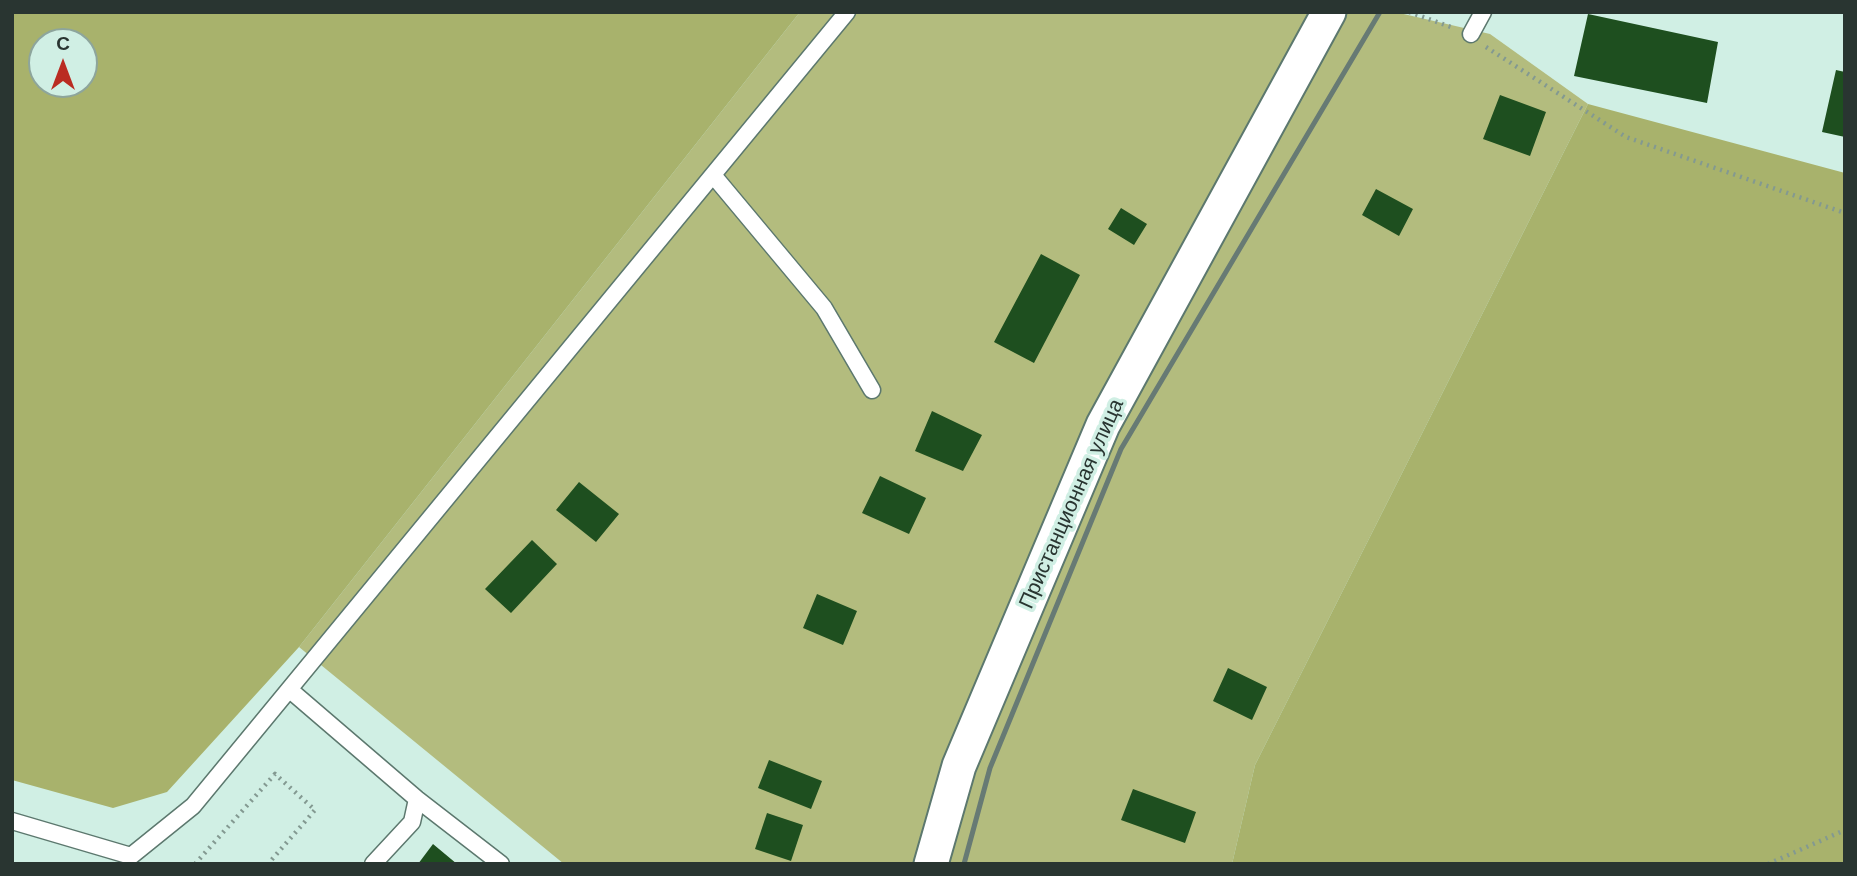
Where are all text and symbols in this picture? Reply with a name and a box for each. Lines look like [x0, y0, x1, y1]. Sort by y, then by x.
north arrow [28, 28, 98, 98]
text: С [56, 33, 70, 54]
street label: Пристанционная улица [1014, 395, 1130, 613]

